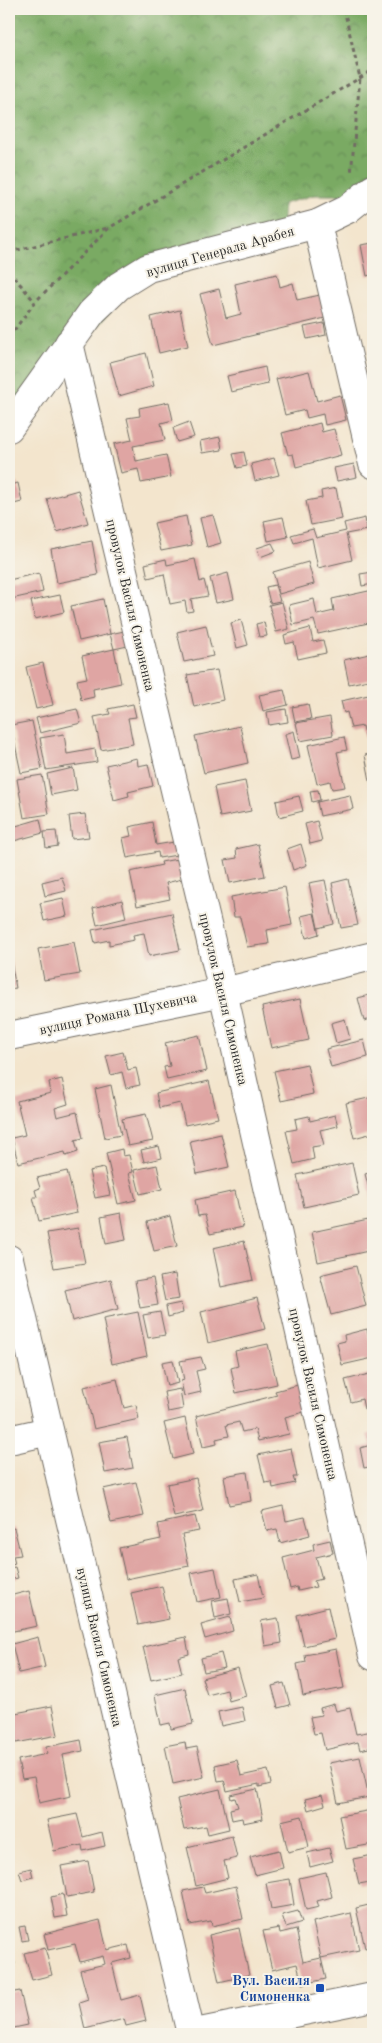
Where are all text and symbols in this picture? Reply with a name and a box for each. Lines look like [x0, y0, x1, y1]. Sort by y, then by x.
street label: вулиця Генерала Арабея [145, 224, 296, 280]
street label: провулок Василя Симоненка [103, 518, 157, 693]
street label: провулок Василя Симоненка [196, 912, 250, 1087]
street label: вулиця Романа Шухевича [38, 990, 198, 1037]
street label: провулок Василя Симоненка [286, 1307, 340, 1482]
street label: вулиця Василя Симоненка [74, 1566, 124, 1728]
place label: Вул. Василя Симоненка [232, 1974, 310, 2004]
marker: Вул. Василя Симоненка [314, 1982, 326, 1994]

